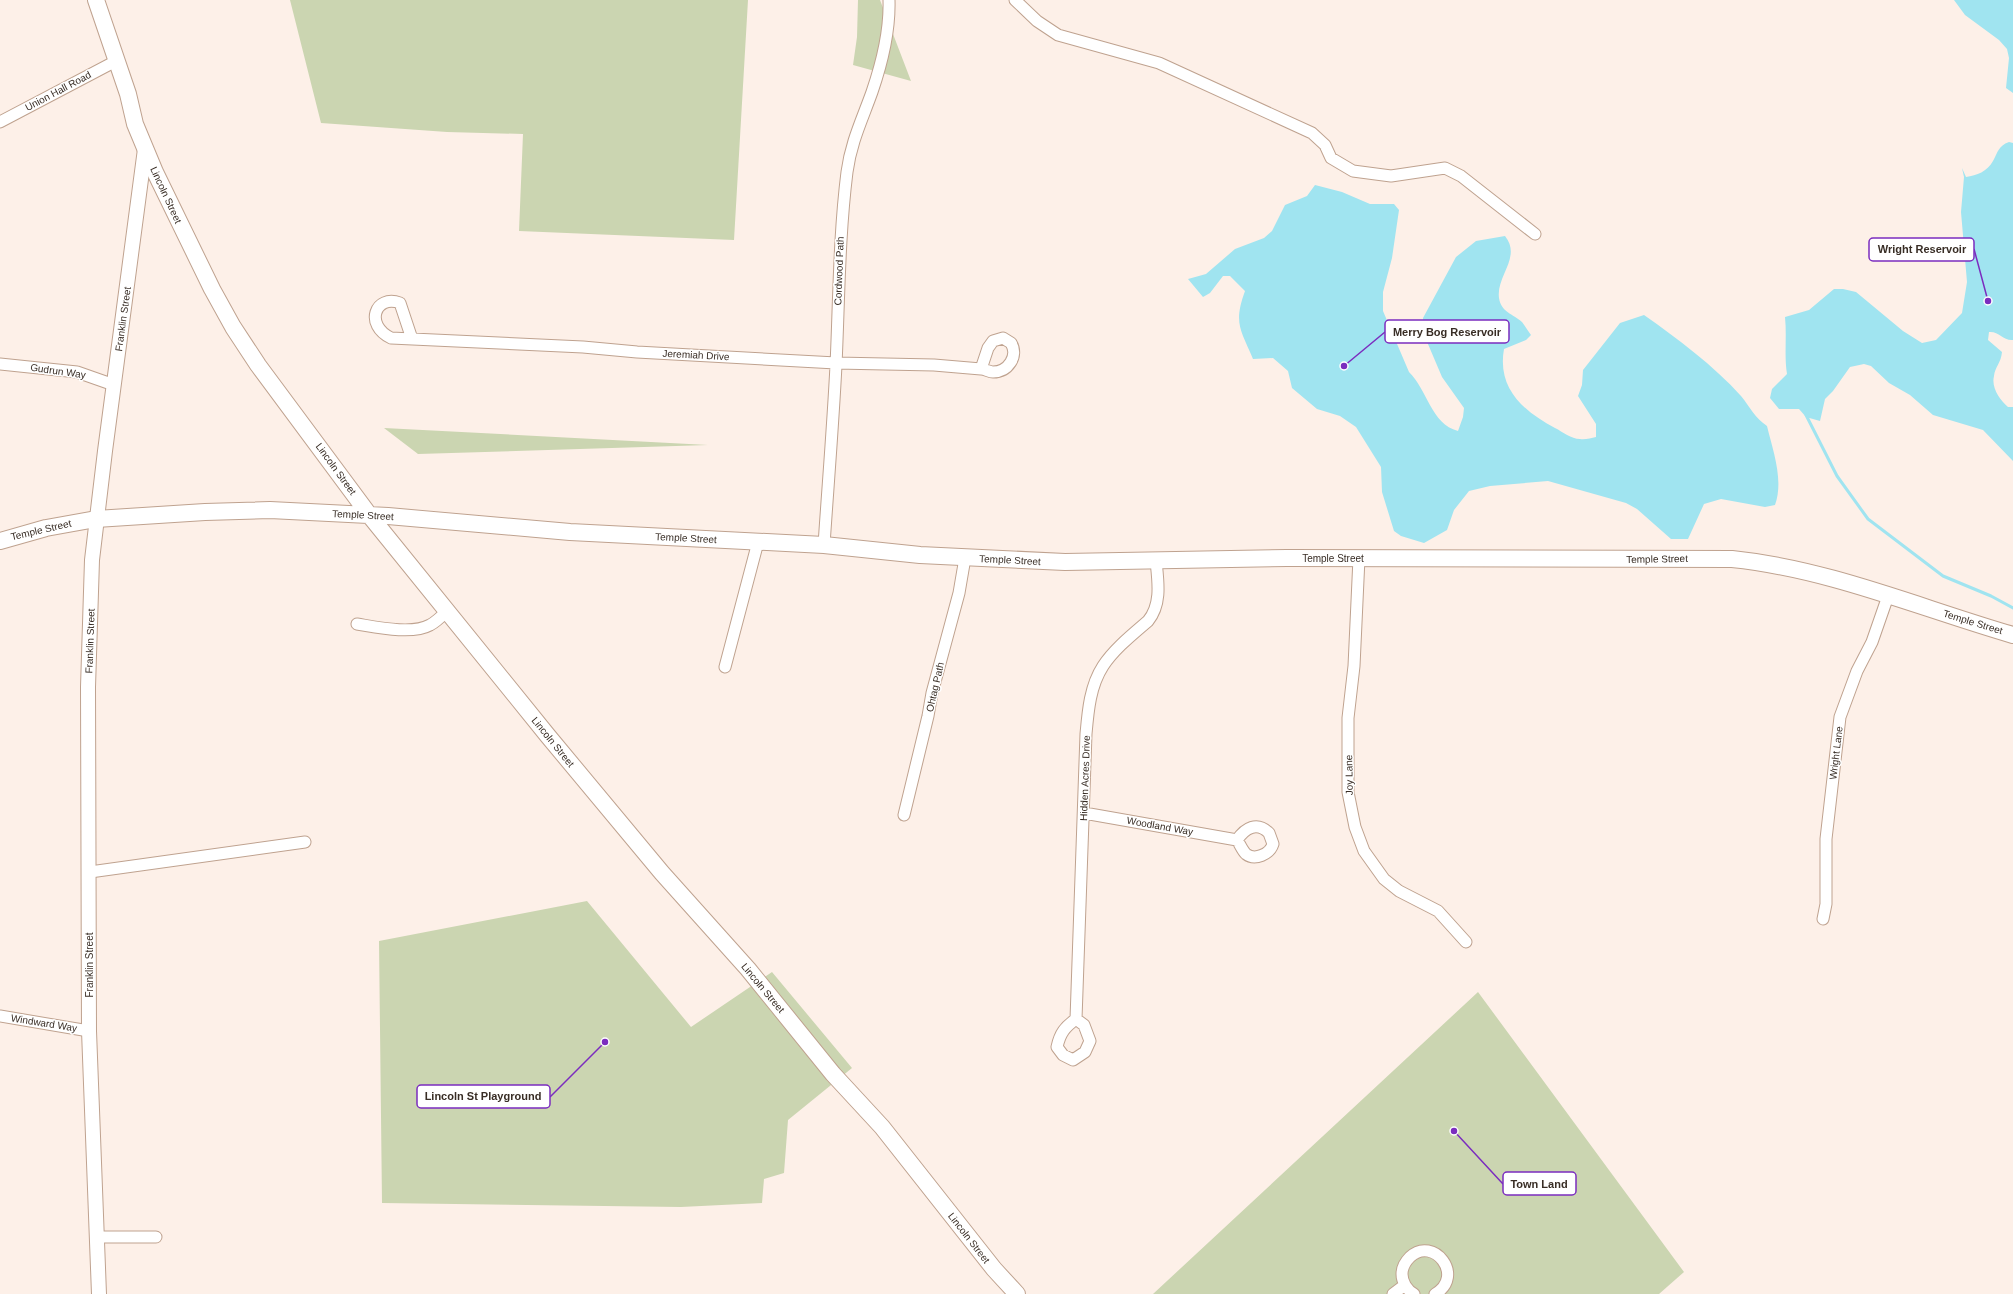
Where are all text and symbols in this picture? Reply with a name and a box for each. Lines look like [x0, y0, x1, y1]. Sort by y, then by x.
street label: Union Hall Road [23, 69, 93, 113]
street label: Lincoln Street [148, 165, 184, 225]
street label: Cordwood Path [832, 236, 846, 306]
callout: Wright Reservoir [1869, 238, 1974, 261]
text: Wright Reservoir [1878, 243, 1967, 255]
street label: Franklin Street [113, 286, 133, 352]
callout: Merry Bog Reservoir [1385, 320, 1509, 343]
text: Merry Bog Reservoir [1393, 326, 1502, 338]
street label: Jeremiah Drive [662, 348, 730, 362]
street label: Gudrun Way [30, 362, 86, 380]
street label: Lincoln Street [314, 441, 359, 497]
street label: Temple Street [332, 508, 394, 522]
street label: Temple Street [10, 518, 73, 542]
street label: Temple Street [655, 531, 717, 545]
street label: Temple Street [979, 553, 1041, 567]
street label: Temple Street [1302, 553, 1364, 564]
street label: Temple Street [1626, 553, 1688, 565]
street label: Franklin Street [83, 608, 97, 674]
street label: Temple Street [1942, 608, 2004, 636]
street label: Ohtag Path [924, 661, 946, 713]
street label: Lincoln Street [529, 715, 577, 769]
street label: Wright Lane [1827, 725, 1845, 780]
street label: Hidden Acres Drive [1078, 735, 1092, 821]
street label: Joy Lane [1343, 754, 1355, 795]
street label: Woodland Way [1126, 815, 1194, 837]
street label: Franklin Street [84, 932, 95, 998]
street label: Lincoln Street [739, 961, 787, 1015]
street label: Windward Way [10, 1012, 78, 1034]
callout: Lincoln St Playground [417, 1085, 550, 1108]
text: Lincoln St Playground [425, 1090, 541, 1102]
callout: Town Land [1503, 1172, 1576, 1195]
text: Town Land [1510, 1178, 1568, 1190]
street label: Lincoln Street [946, 1211, 992, 1266]

